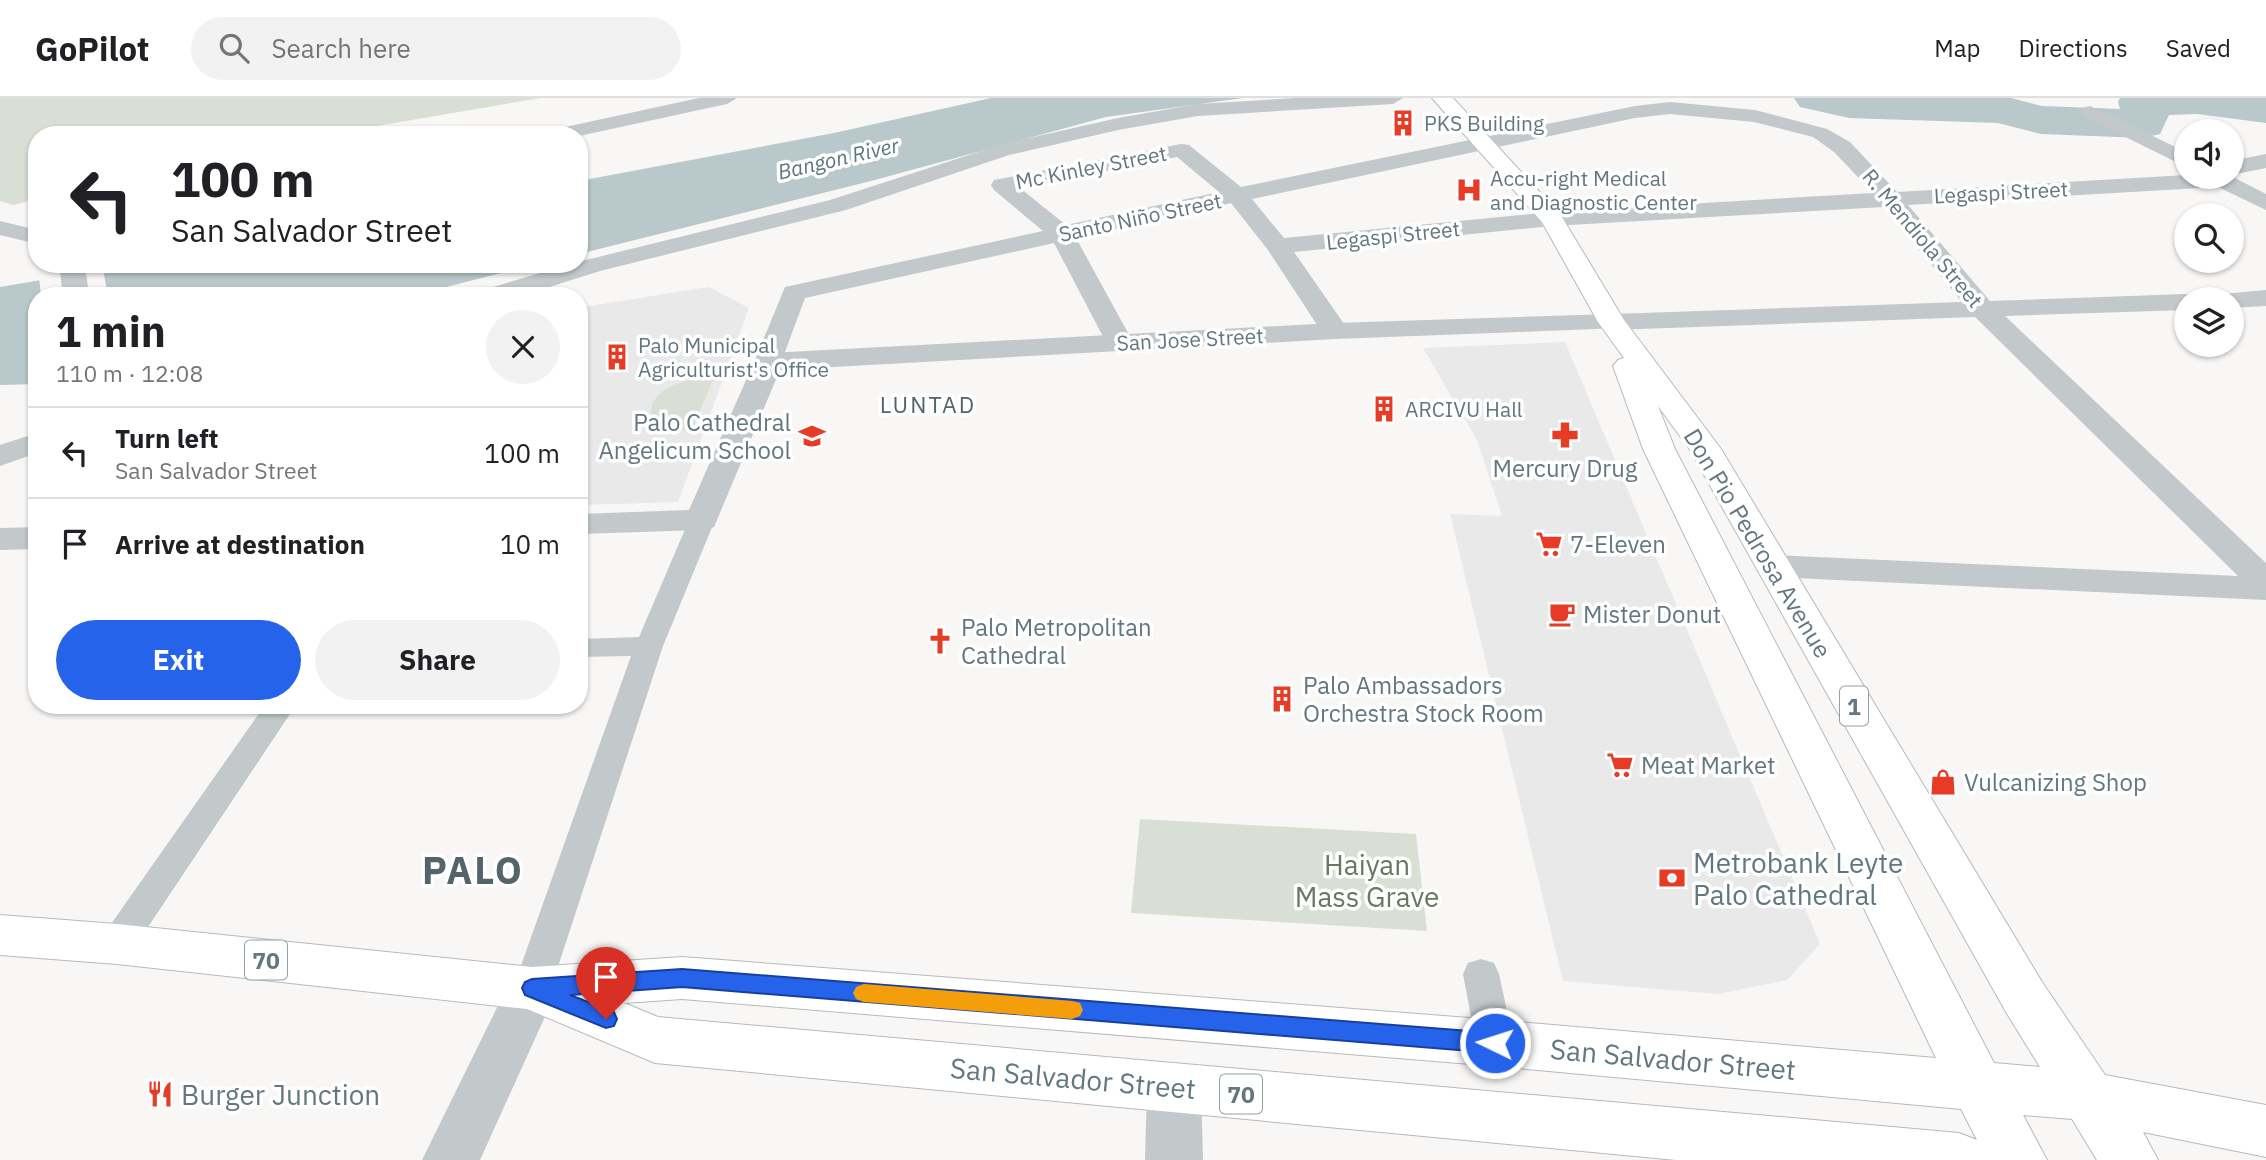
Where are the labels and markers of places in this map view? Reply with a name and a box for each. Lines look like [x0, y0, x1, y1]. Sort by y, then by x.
building icon: PKS Building [1388, 108, 1418, 138]
place label: PKS Building [1424, 109, 1544, 137]
place label: Accu-right Medical and Diagnostic Center [1490, 164, 1697, 216]
hospital icon: Accu-right Medical and Diagnostic Center [1454, 175, 1484, 205]
place label: Palo Municipal Agriculturist's Office [638, 331, 829, 383]
building icon: Palo Municipal Agriculturist's Office [602, 342, 632, 372]
building icon: ARCIVU Hall [1369, 394, 1399, 424]
place label: ARCIVU Hall [1405, 395, 1523, 423]
place label: Palo Cathedral Angelicum School [598, 406, 791, 466]
pharmacy icon: Mercury Drug [1550, 420, 1580, 450]
school or university icon: Palo Cathedral Angelicum School [797, 421, 827, 451]
place label: Mercury Drug [1493, 452, 1638, 484]
place label: 7-Eleven [1570, 528, 1666, 560]
supermarket icon: 7-Eleven [1534, 529, 1564, 559]
place label: Mister Donut [1583, 598, 1721, 630]
cafe icon: Mister Donut [1547, 599, 1577, 629]
place label: Palo Metropolitan Cathedral [961, 611, 1152, 671]
church icon: Palo Metropolitan Cathedral [925, 626, 955, 656]
place label: Palo Ambassadors Orchestra Stock Room [1303, 669, 1544, 729]
building icon: Palo Ambassadors Orchestra Stock Room [1267, 684, 1297, 714]
place label: Meat Market [1641, 749, 1776, 781]
supermarket icon: Meat Market [1605, 750, 1635, 780]
place label: Vulcanizing Shop [1964, 766, 2147, 798]
shop icon: Vulcanizing Shop [1928, 767, 1958, 797]
place label: Metrobank Leyte Palo Cathedral [1693, 844, 1903, 913]
bank icon: Metrobank Leyte Palo Cathedral [1657, 863, 1687, 893]
pin [576, 947, 636, 1019]
place label: Burger Junction [181, 1076, 380, 1113]
restaurant icon: Burger Junction [145, 1079, 175, 1109]

